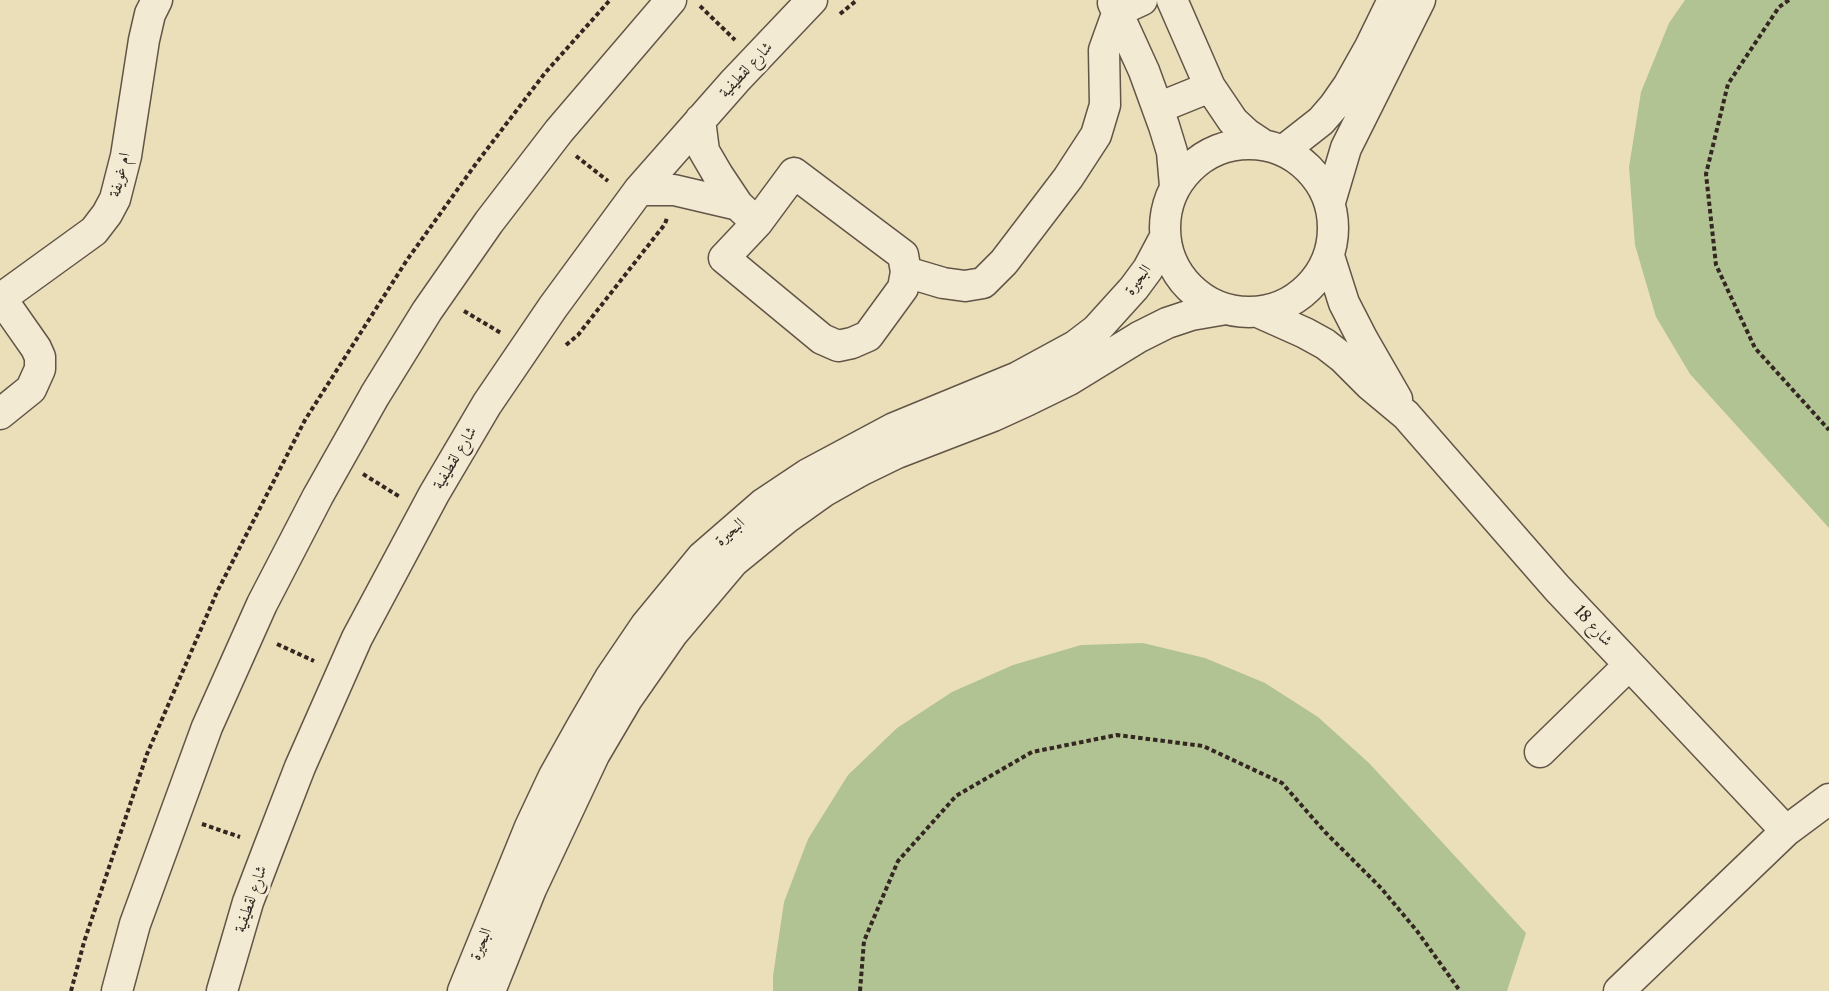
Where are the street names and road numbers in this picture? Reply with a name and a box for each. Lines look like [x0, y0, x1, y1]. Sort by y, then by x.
street label: شارع لقطيفية [715, 38, 777, 102]
street label: ام غويفة [105, 151, 135, 199]
street label: البحيرة [1120, 261, 1156, 299]
street label: شارع لقطيفية [429, 423, 481, 493]
street label: البحيرة [711, 514, 749, 550]
street label: شارع 18 [1570, 602, 1616, 650]
street label: شارع لقطيفية [231, 863, 271, 935]
street label: البحيرة [466, 925, 496, 963]

